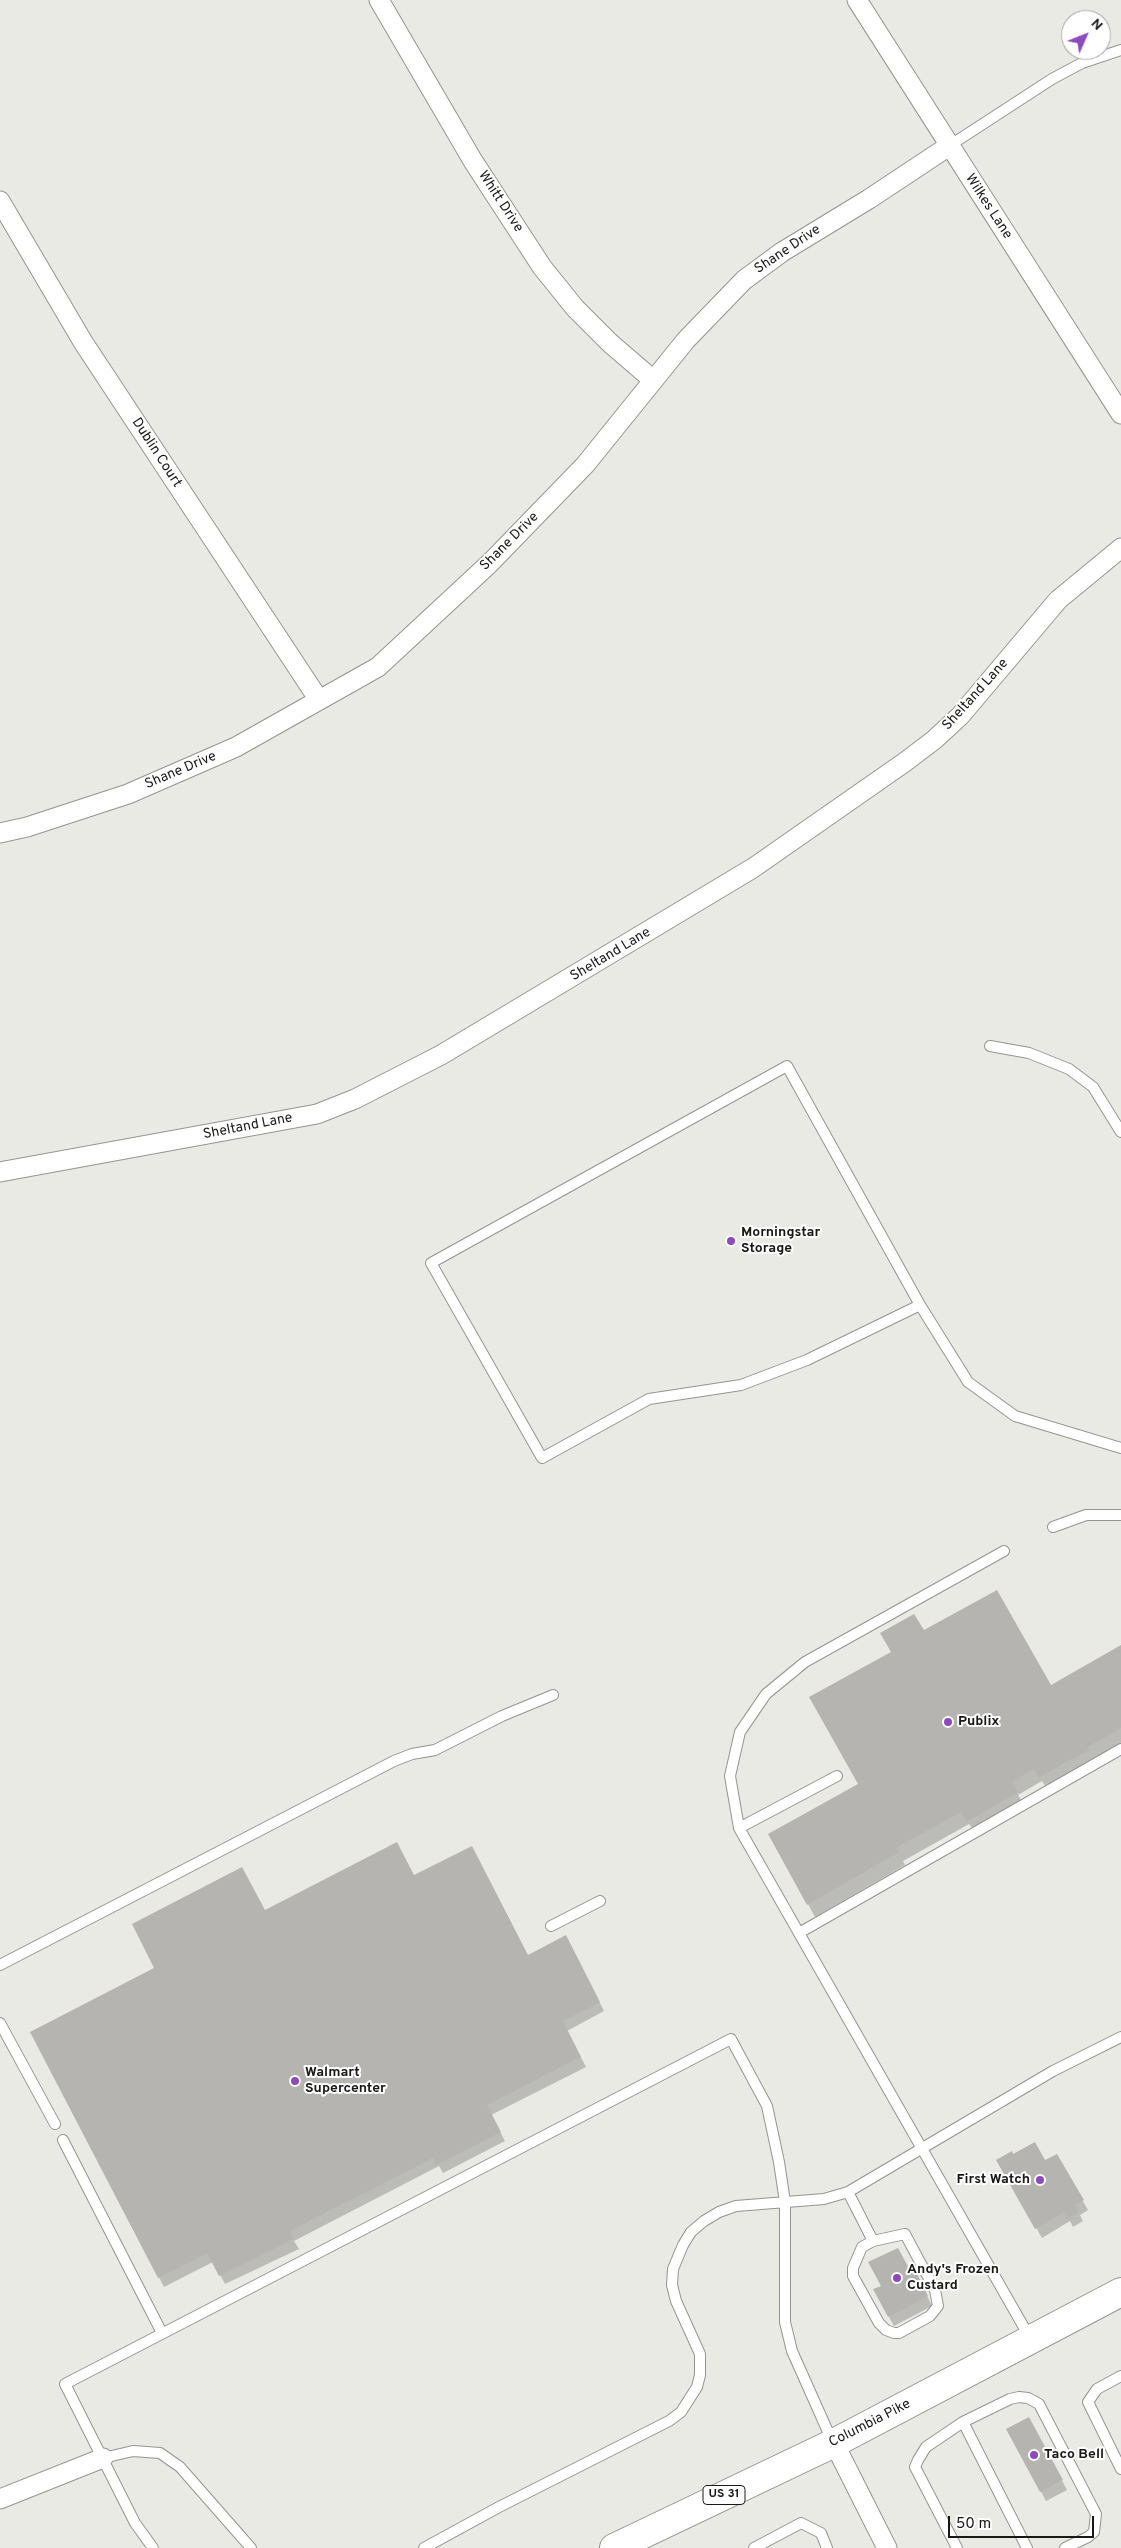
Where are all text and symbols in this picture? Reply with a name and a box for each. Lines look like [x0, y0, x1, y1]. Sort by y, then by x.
north arrow [1061, 10, 1111, 60]
text: N [1087, 15, 1106, 34]
street label: Whitt Drive [474, 168, 526, 236]
street label: Wilkes Lane [961, 171, 1015, 243]
street label: Shane Drive [752, 222, 824, 278]
street label: Dublin Court [127, 415, 185, 491]
street label: Shane Drive [477, 509, 543, 575]
street label: Sheltand Lane [939, 656, 1013, 734]
street label: Shane Drive [143, 748, 219, 794]
street label: Sheltand Lane [568, 924, 654, 986]
street label: Sheltand Lane [202, 1110, 294, 1144]
place label: Morningstar Storage [741, 1225, 820, 1258]
marker: Morningstar Storage [725, 1235, 737, 1247]
place label: Publix [958, 1714, 999, 1730]
marker: Publix [942, 1716, 954, 1728]
place label: Walmart Supercenter [305, 2065, 386, 2098]
marker: Walmart Supercenter [289, 2075, 301, 2087]
place label: First Watch [956, 2172, 1030, 2188]
marker: First Watch [1034, 2174, 1046, 2186]
place label: Andy's Frozen Custard [907, 2262, 999, 2294]
marker: Andy's Frozen Custard [891, 2272, 903, 2284]
street label: Columbia Pike [826, 2396, 914, 2452]
place label: Taco Bell [1044, 2447, 1104, 2463]
marker: Taco Bell [1028, 2449, 1040, 2461]
road number: US 31 [703, 2486, 745, 2504]
scale bar [951, 2506, 1097, 2538]
text: 50 m [956, 2515, 991, 2534]

